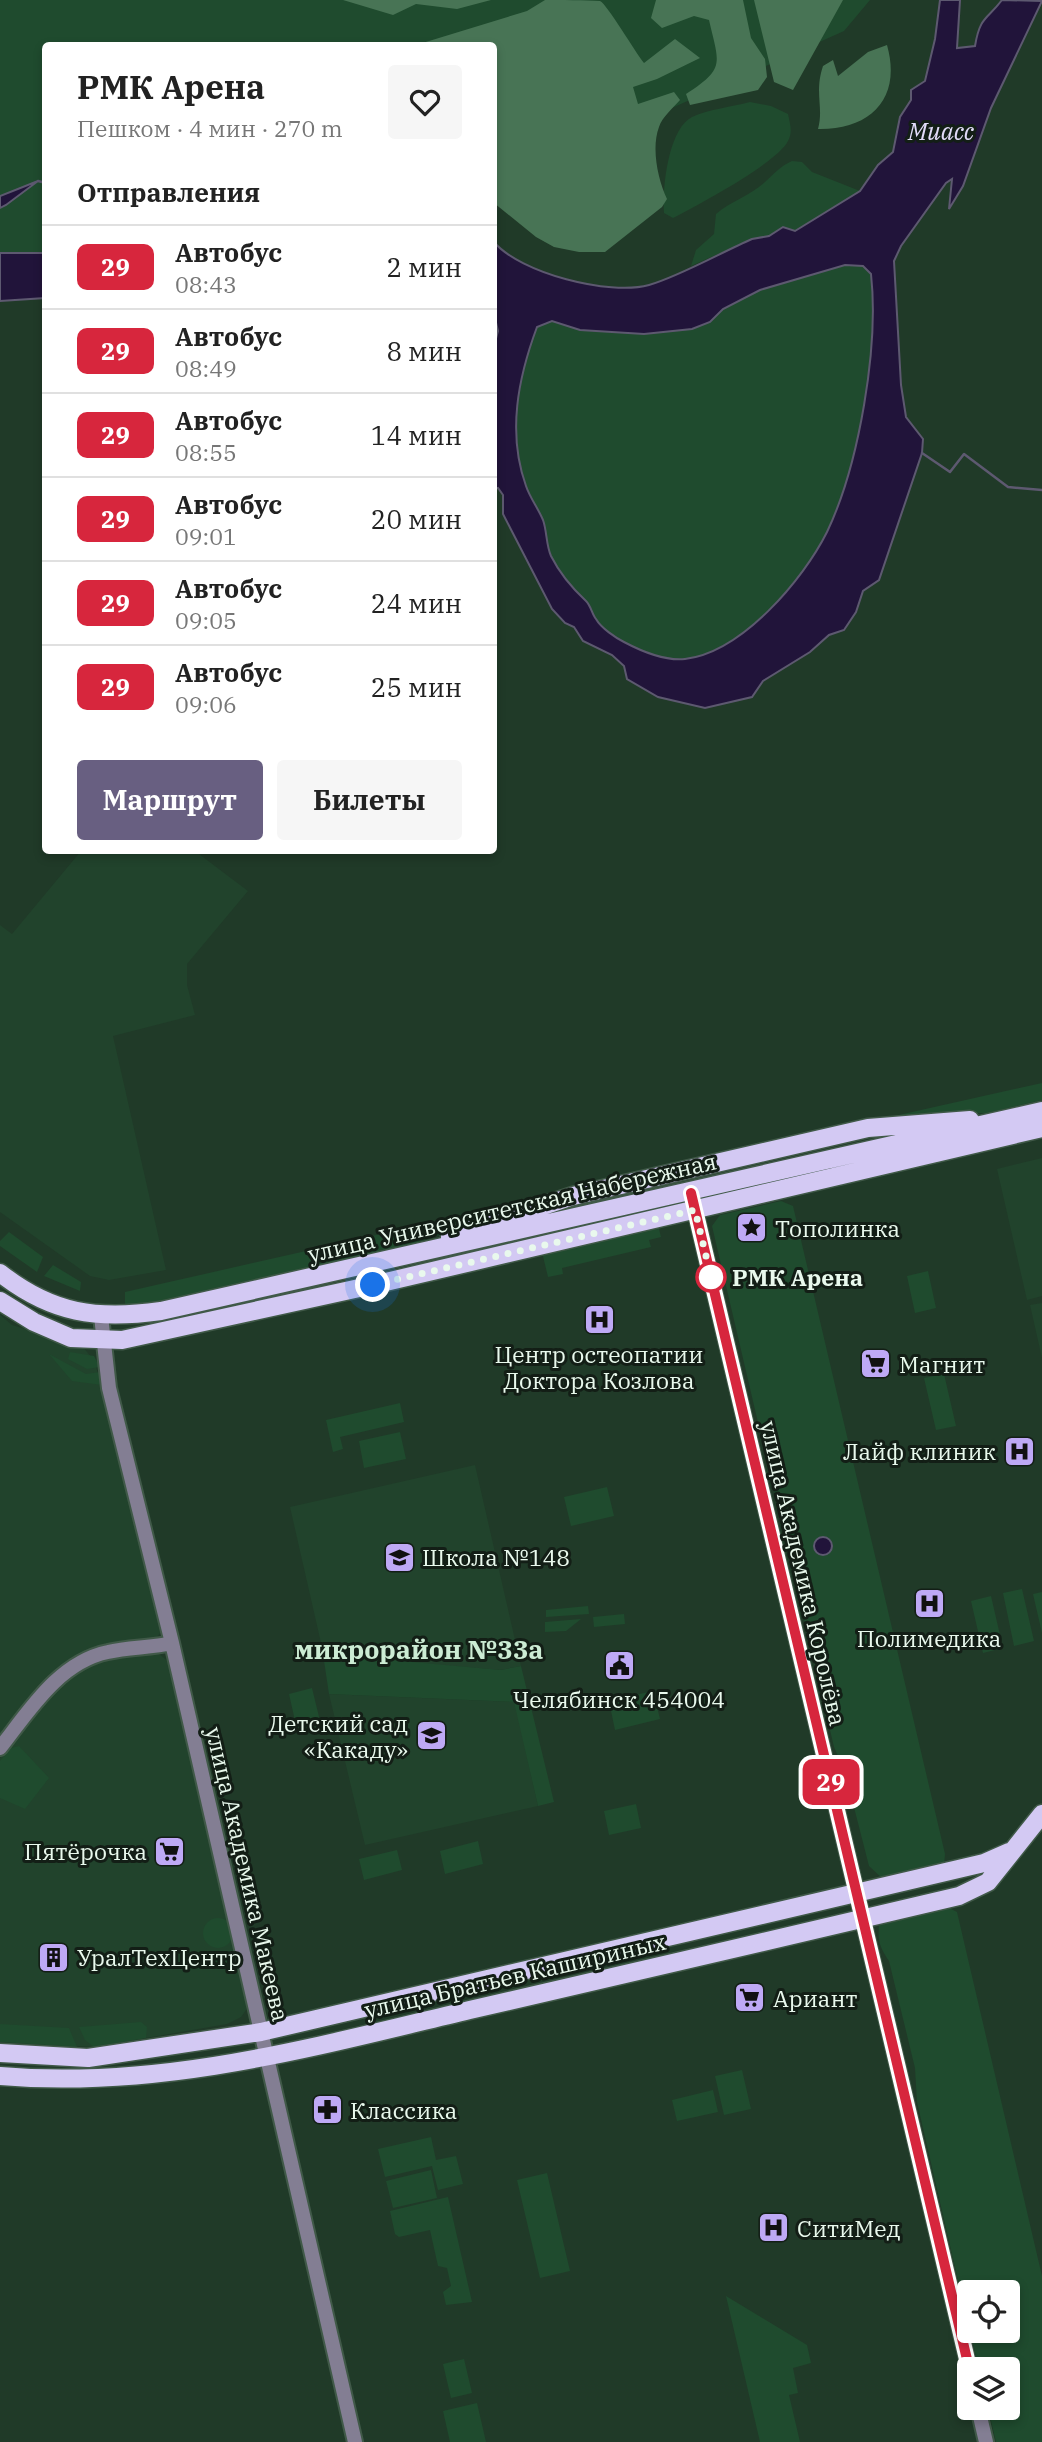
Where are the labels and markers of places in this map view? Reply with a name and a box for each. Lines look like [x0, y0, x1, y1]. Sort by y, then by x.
place icon: Тополинка [735, 1211, 769, 1245]
place label: Тополинка [775, 1213, 900, 1243]
marker: РМК Арена [696, 1262, 726, 1292]
place label: РМК Арена [732, 1262, 863, 1292]
hospital icon: Центр остеопатии Доктора Козлова [582, 1303, 616, 1337]
place label: Центр остеопатии Доктора Козлова [495, 1339, 703, 1395]
supermarket icon: Магнит [859, 1347, 893, 1381]
place label: Магнит [899, 1349, 985, 1379]
hospital icon: Лайф клиник [1002, 1434, 1036, 1468]
place label: Лайф клиник [843, 1436, 997, 1466]
school or university icon: Школа №148 [382, 1540, 416, 1574]
place label: Школа №148 [422, 1542, 570, 1572]
hospital icon: Полимедика [912, 1587, 946, 1621]
place label: Полимедика [857, 1623, 1001, 1653]
public building icon: Челябинск 454004 [602, 1648, 636, 1682]
place label: Челябинск 454004 [513, 1684, 725, 1714]
place label: Детский сад «Какаду» [269, 1708, 408, 1764]
school or university icon: Детский сад «Какаду» [414, 1719, 448, 1753]
supermarket icon: Пятёрочка [153, 1834, 187, 1868]
place label: Пятёрочка [24, 1836, 147, 1866]
building icon: УралТехЦентр [37, 1940, 71, 1974]
place label: УралТехЦентр [77, 1942, 242, 1972]
supermarket icon: Ариант [733, 1981, 767, 2015]
place label: Ариант [773, 1983, 858, 2013]
pharmacy icon: Классика [310, 2093, 344, 2127]
place label: Классика [350, 2095, 457, 2125]
hospital icon: СитиМед [757, 2211, 791, 2245]
place label: СитиМед [797, 2213, 901, 2243]

